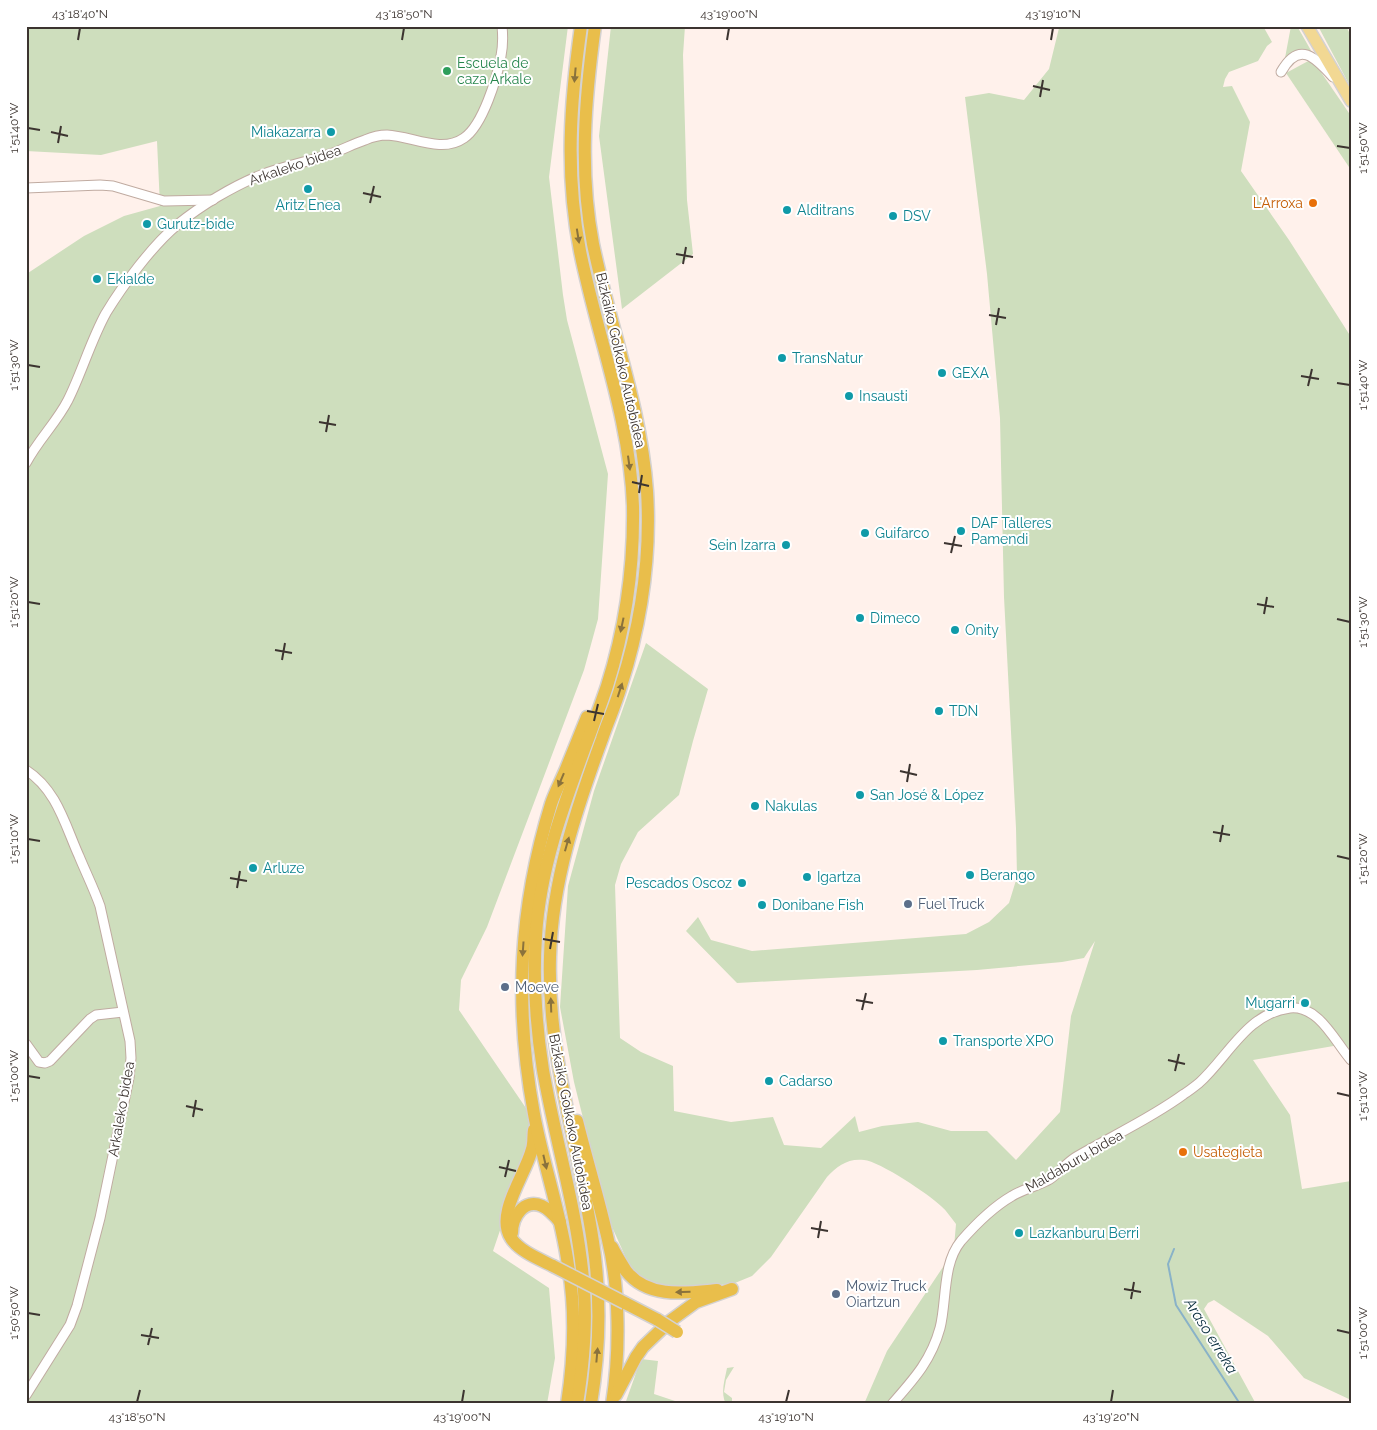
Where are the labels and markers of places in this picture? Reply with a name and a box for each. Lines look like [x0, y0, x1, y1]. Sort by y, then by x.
place label: Escuela de caza Arkale [457, 55, 531, 87]
marker: Escuela de caza Arkale [441, 65, 453, 77]
place label: Miakazarra [251, 124, 321, 140]
marker: Miakazarra [325, 126, 337, 138]
marker: Aritz Enea [302, 183, 314, 195]
place label: L'Arroxa [1253, 195, 1303, 211]
place label: Aritz Enea [275, 197, 341, 213]
marker: L'Arroxa [1307, 197, 1319, 209]
place label: Alditrans [797, 202, 854, 218]
marker: Alditrans [781, 204, 793, 216]
place label: DSV [903, 208, 931, 224]
marker: DSV [887, 210, 899, 222]
place label: Gurutz-bide [157, 216, 234, 232]
marker: Gurutz-bide [141, 218, 153, 230]
place label: Ekialde [107, 271, 154, 287]
marker: Ekialde [91, 273, 103, 285]
place label: TransNatur [792, 350, 863, 366]
marker: TransNatur [776, 352, 788, 364]
place label: GEXA [952, 365, 989, 381]
marker: GEXA [936, 367, 948, 379]
place label: Insausti [859, 388, 908, 404]
marker: Insausti [843, 390, 855, 402]
place label: DAF Talleres Pamendi [971, 515, 1052, 547]
place label: Guifarco [875, 525, 929, 541]
marker: DAF Talleres Pamendi [955, 525, 967, 537]
marker: Guifarco [859, 527, 871, 539]
place label: Sein Izarra [709, 537, 776, 553]
marker: Sein Izarra [780, 539, 792, 551]
place label: Dimeco [870, 610, 920, 626]
marker: Dimeco [854, 612, 866, 624]
place label: Onity [965, 622, 999, 638]
marker: Onity [949, 624, 961, 636]
place label: TDN [949, 703, 978, 719]
marker: TDN [933, 705, 945, 717]
place label: San José & López [870, 787, 984, 803]
marker: San José & López [854, 789, 866, 801]
place label: Nakulas [765, 798, 818, 814]
marker: Nakulas [749, 800, 761, 812]
place label: Arluze [263, 860, 304, 876]
marker: Arluze [247, 862, 259, 874]
place label: Berango [980, 867, 1035, 883]
place label: Igartza [817, 869, 861, 885]
marker: Berango [964, 869, 976, 881]
marker: Igartza [801, 871, 813, 883]
place label: Pescados Oscoz [626, 875, 732, 891]
marker: Pescados Oscoz [736, 877, 748, 889]
place label: Fuel Truck [918, 896, 985, 912]
place label: Donibane Fish [772, 897, 864, 913]
marker: Fuel Truck [902, 898, 914, 910]
marker: Donibane Fish [756, 899, 768, 911]
place label: Moeve [515, 979, 559, 995]
marker: Moeve [499, 981, 511, 993]
place label: Mugarri [1245, 995, 1295, 1011]
marker: Mugarri [1299, 997, 1311, 1009]
place label: Transporte XPO [953, 1033, 1054, 1049]
marker: Transporte XPO [937, 1035, 949, 1047]
place label: Cadarso [779, 1073, 833, 1089]
marker: Cadarso [763, 1075, 775, 1087]
place label: Usategieta [1193, 1144, 1263, 1160]
marker: Usategieta [1177, 1146, 1189, 1158]
place label: Lazkanburu Berri [1029, 1225, 1139, 1241]
marker: Lazkanburu Berri [1013, 1227, 1025, 1239]
place label: Mowiz Truck Oiartzun [846, 1278, 927, 1310]
marker: Mowiz Truck Oiartzun [830, 1288, 842, 1300]

